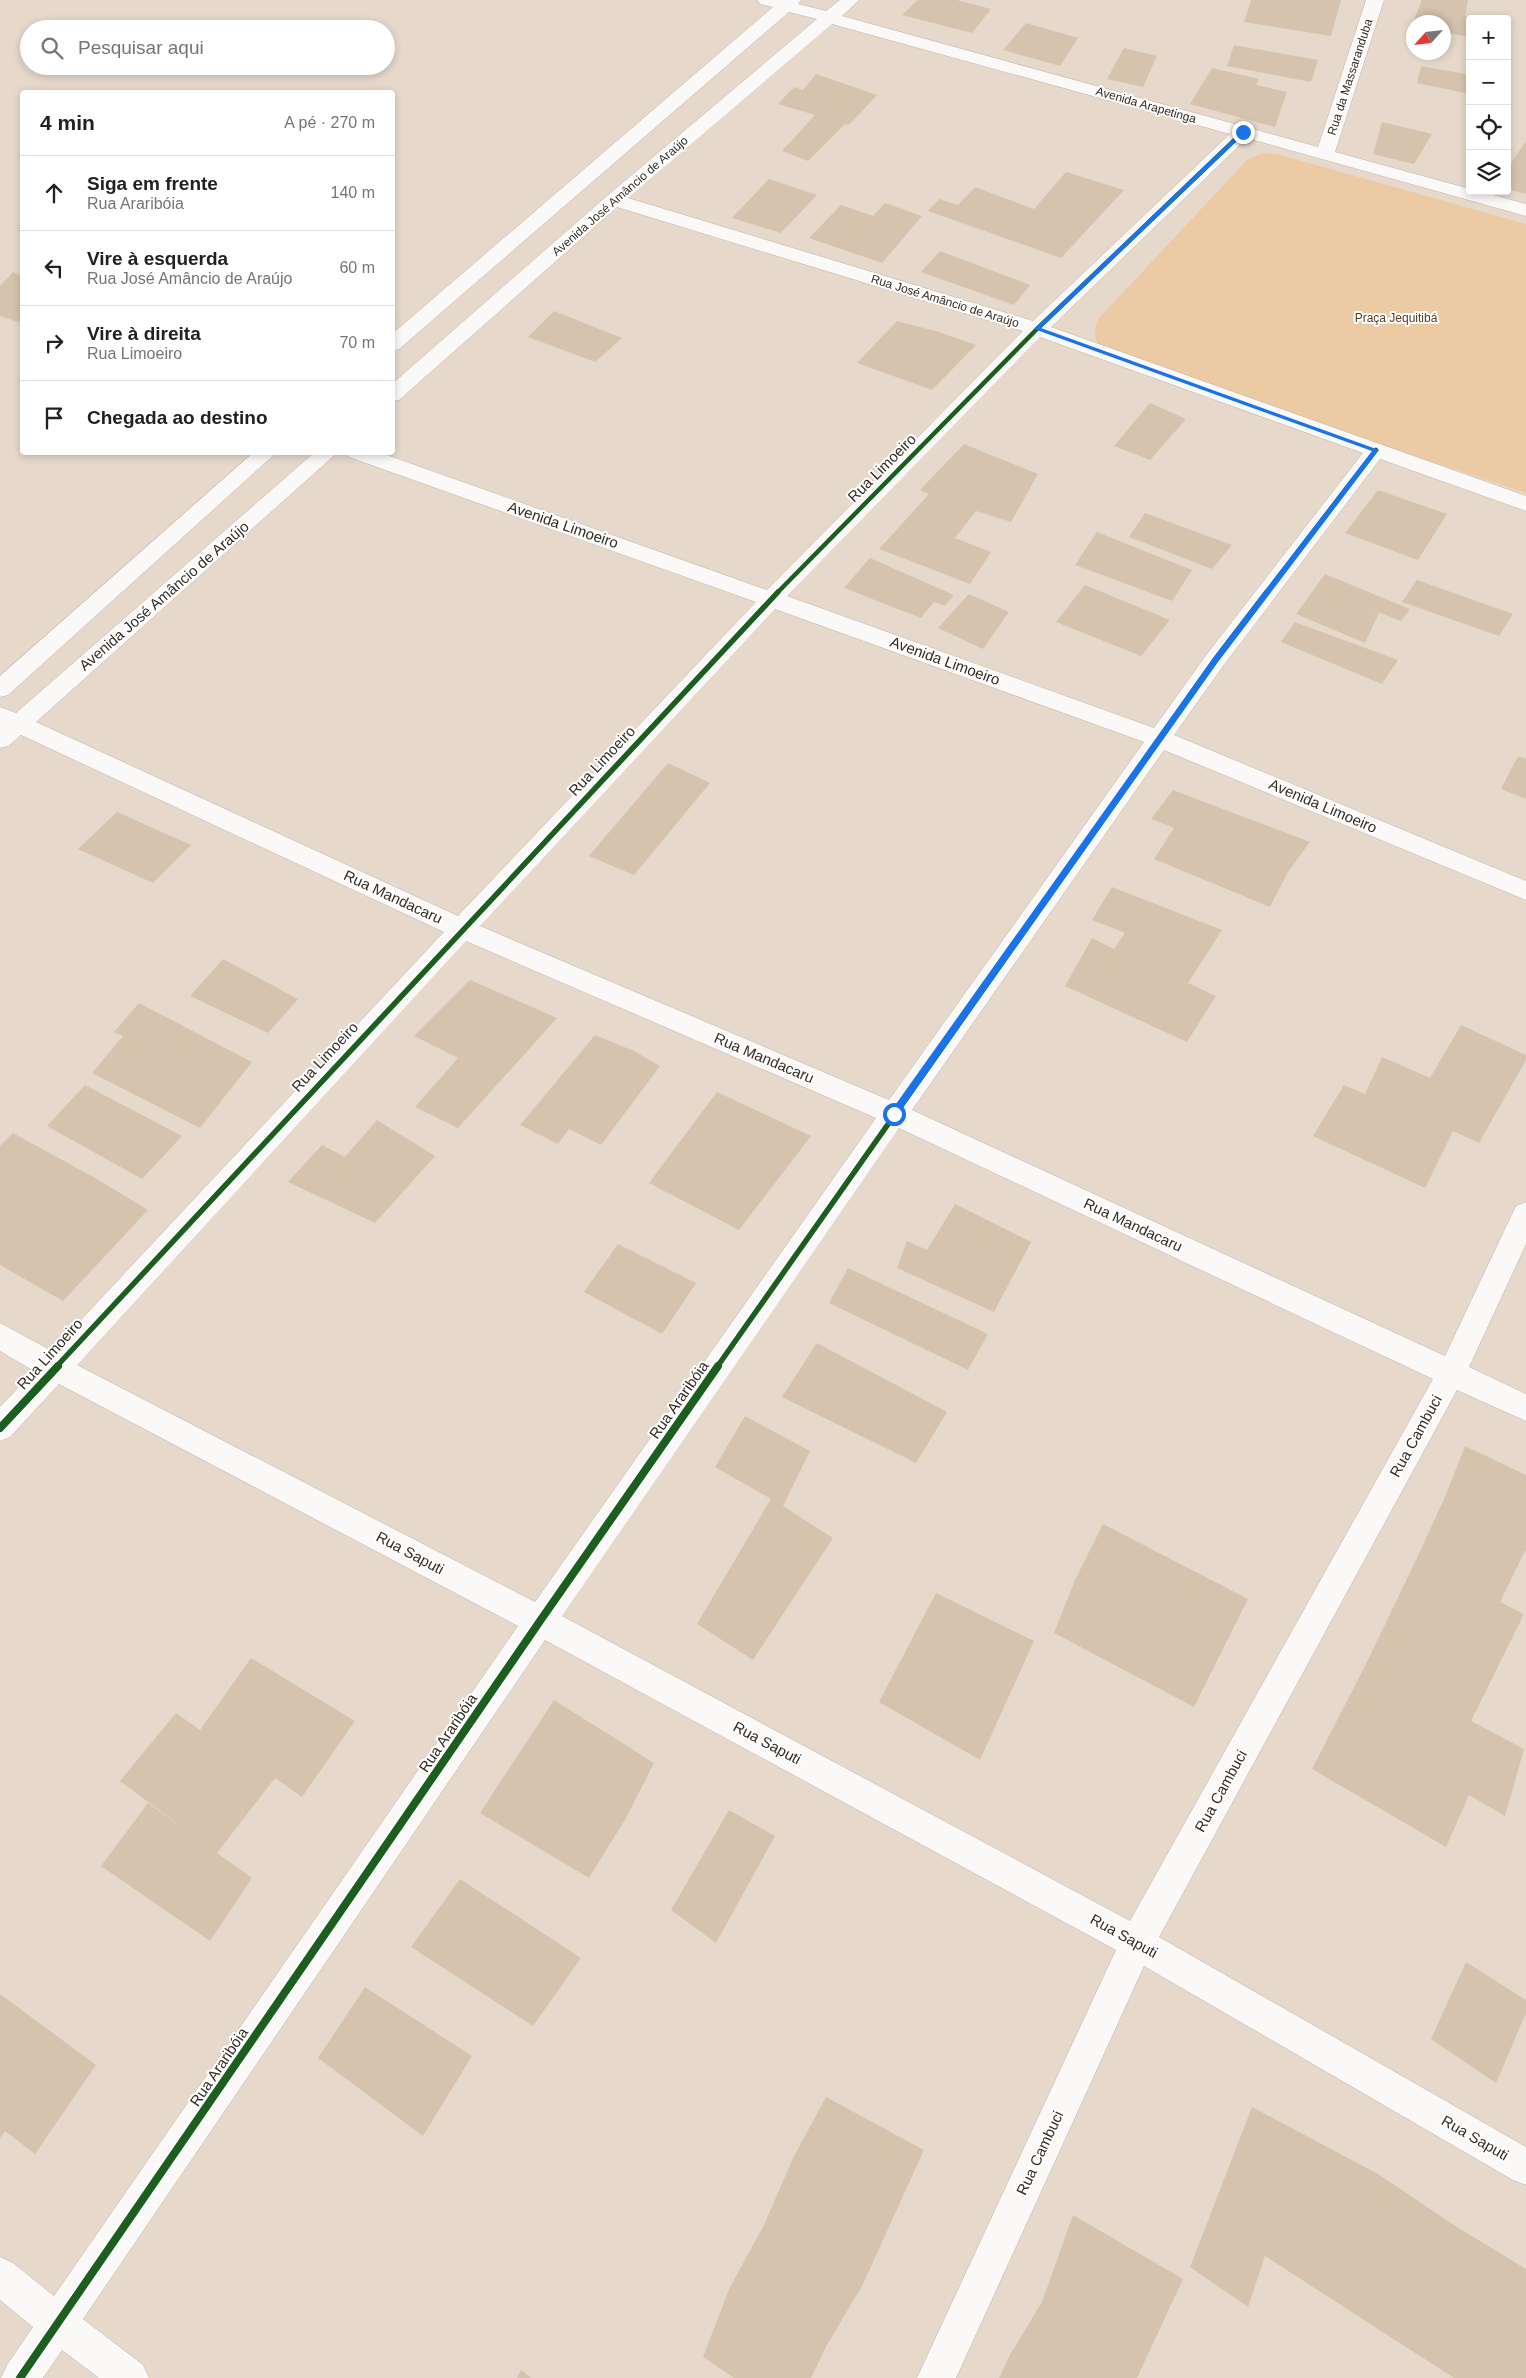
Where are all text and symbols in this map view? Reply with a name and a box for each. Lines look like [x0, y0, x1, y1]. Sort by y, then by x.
north arrow [1406, 15, 1451, 60]
map controls [1466, 15, 1511, 195]
button: + [1466, 15, 1511, 60]
street label: Rua da Massaranduba [1325, 17, 1376, 137]
search box [20, 20, 395, 75]
icon: search [38, 34, 66, 62]
text: Pesquisar aqui [78, 37, 204, 58]
button: − [1466, 60, 1511, 105]
street label: Avenida Arapetinga [1094, 84, 1198, 126]
button: locate [1466, 105, 1511, 150]
text: 4 min [40, 111, 95, 134]
text: A pé · 270 m [284, 114, 375, 131]
route end [1232, 121, 1255, 144]
street label: Avenida José Amâncio de Araújo [549, 133, 691, 259]
button: layers [1466, 150, 1511, 195]
text: Siga em frente [87, 173, 218, 194]
icon: ahead [40, 179, 68, 207]
text: 140 m [331, 184, 375, 201]
text: Rua Araribóia [87, 195, 184, 212]
text: Vire à esquerda [87, 248, 228, 269]
icon: left [40, 254, 68, 282]
text: 60 m [339, 259, 375, 276]
text: Rua José Amâncio de Araújo [87, 270, 292, 287]
street label: Rua José Amâncio de Araújo [869, 272, 1021, 330]
park label: Praça Jequitibá [1355, 311, 1438, 325]
text: Vire à direita [87, 323, 201, 344]
icon: right [40, 329, 68, 357]
text: 70 m [339, 334, 375, 351]
text: Rua Limoeiro [87, 345, 182, 362]
icon: arrive [40, 404, 68, 432]
text: Chegada ao destino [87, 407, 268, 428]
street label: Rua Limoeiro [844, 430, 919, 505]
street label: Avenida Limoeiro [506, 498, 621, 551]
street label: Avenida José Amâncio de Araújo [75, 517, 252, 674]
street label: Avenida Limoeiro [888, 633, 1002, 688]
street label: Rua Limoeiro [565, 722, 638, 799]
street label: Avenida Limoeiro [1267, 775, 1380, 836]
street label: Rua Mandacaru [341, 866, 445, 927]
street label: Rua Limoeiro [288, 1018, 361, 1095]
street label: Rua Mandacaru [712, 1029, 817, 1086]
route start [883, 1103, 906, 1126]
street label: Rua Mandacaru [1081, 1194, 1185, 1255]
street label: Rua Limoeiro [13, 1315, 86, 1393]
street label: Rua Araribóia [646, 1357, 712, 1442]
street label: Rua Cambuci [1386, 1392, 1445, 1480]
street label: Rua Saputi [373, 1528, 447, 1577]
street label: Rua Araribóia [415, 1690, 480, 1775]
street label: Rua Saputi [730, 1718, 804, 1767]
street label: Rua Cambuci [1191, 1747, 1250, 1835]
street label: Rua Saputi [1088, 1910, 1161, 1961]
street label: Rua Araribóia [186, 2024, 251, 2109]
street label: Rua Cambuci [1013, 2108, 1066, 2198]
street label: Rua Saputi [1439, 2112, 1512, 2163]

